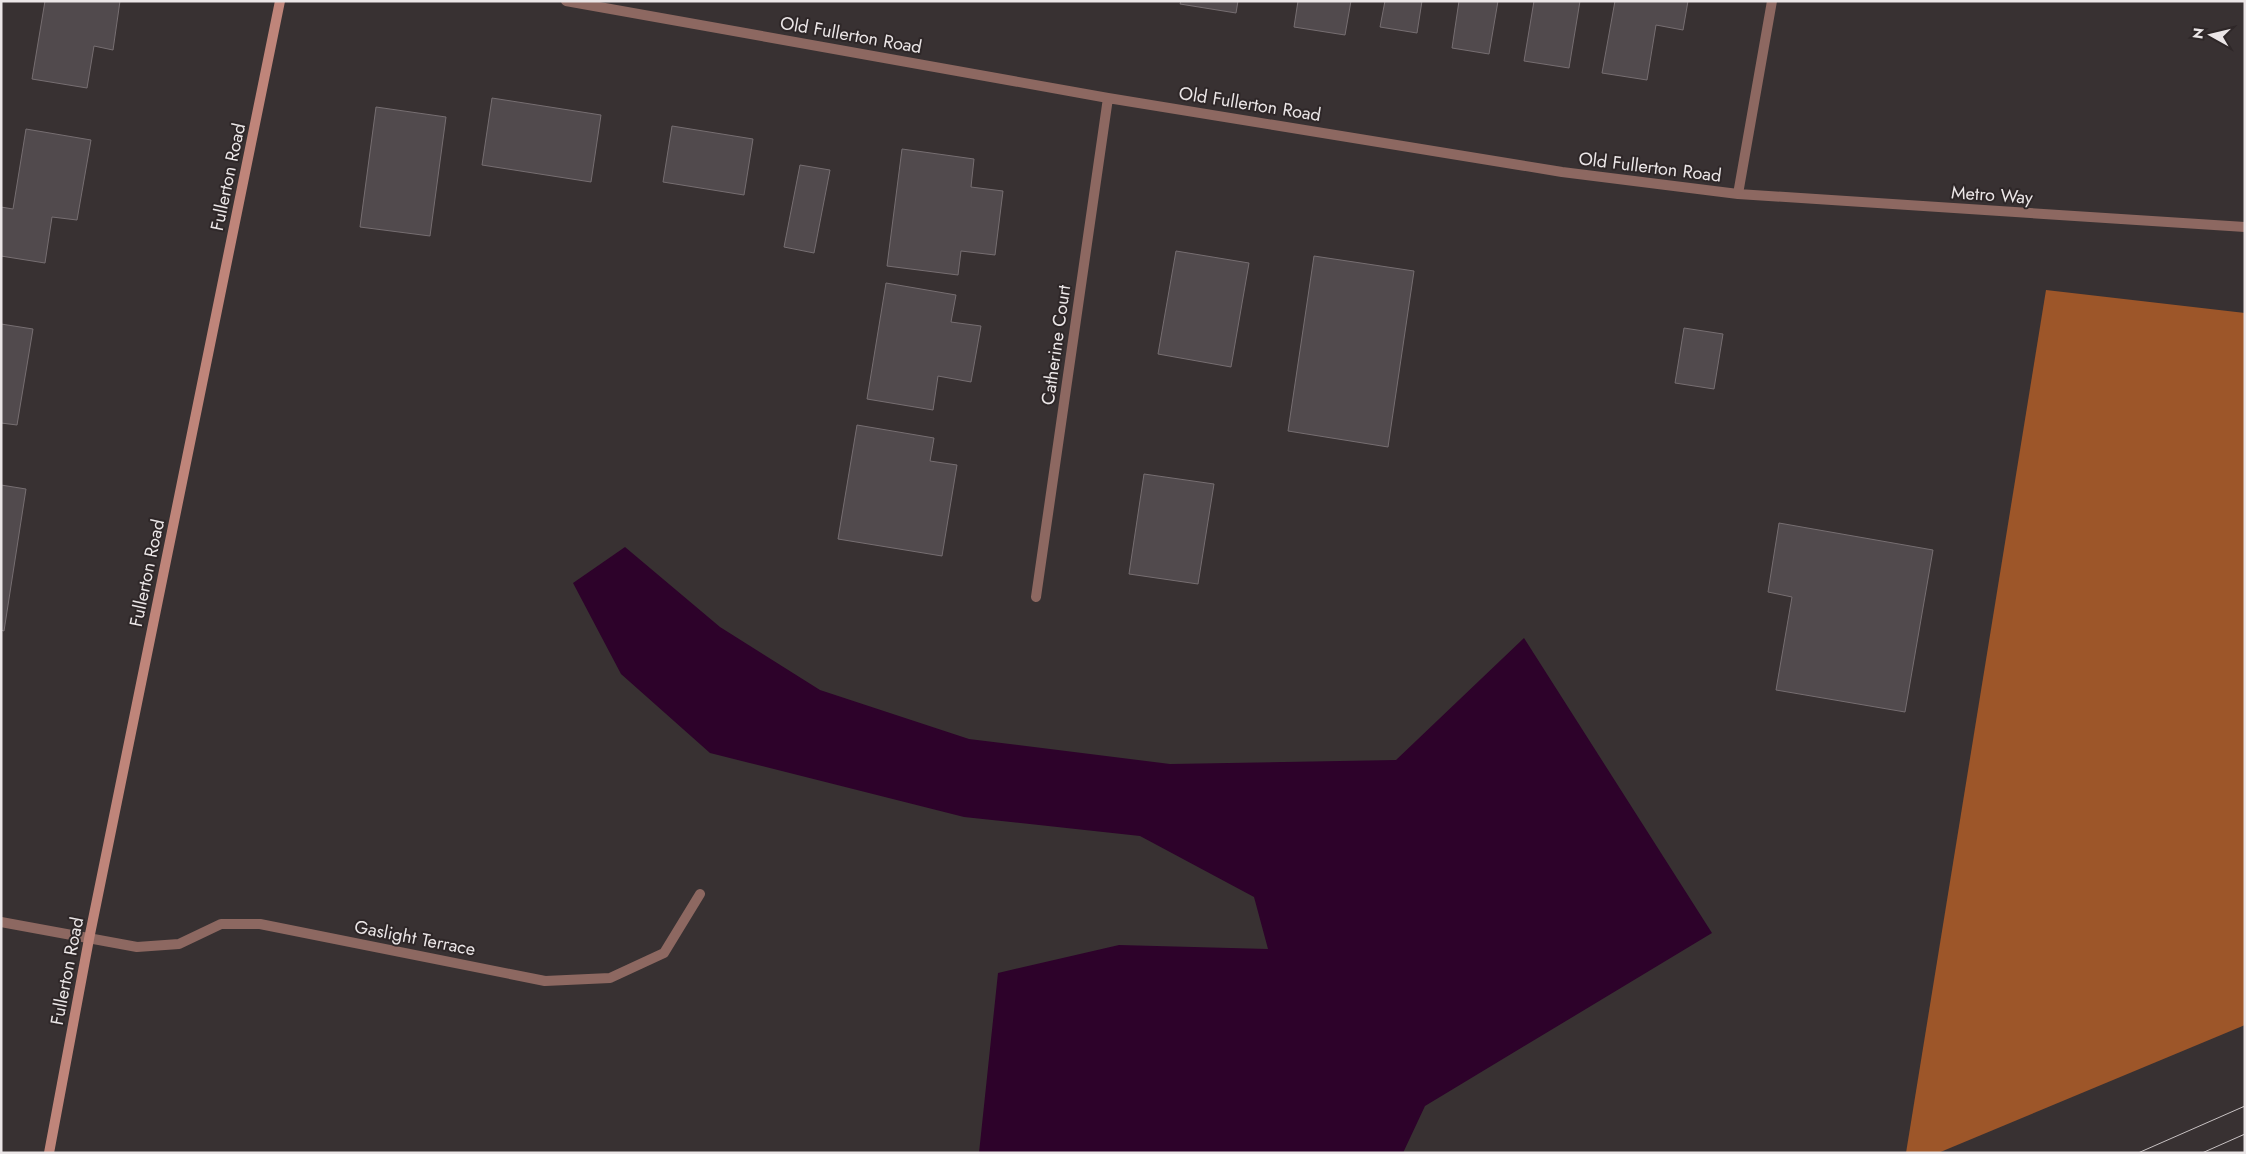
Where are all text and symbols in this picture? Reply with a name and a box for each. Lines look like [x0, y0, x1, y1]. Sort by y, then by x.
street label: Old Fullerton Road [778, 10, 924, 60]
north arrow [2186, 10, 2236, 60]
text: N [2187, 26, 2209, 40]
street label: Old Fullerton Road [1177, 80, 1323, 128]
street label: Fullerton Road [204, 121, 252, 233]
street label: Old Fullerton Road [1577, 145, 1723, 189]
street label: Metro Way [1950, 179, 2034, 211]
street label: Catherine Court [1035, 283, 1077, 407]
street label: Fullerton Road [123, 517, 171, 629]
street label: Gaslight Terrace [352, 914, 478, 962]
street label: Fullerton Road [44, 915, 90, 1027]

